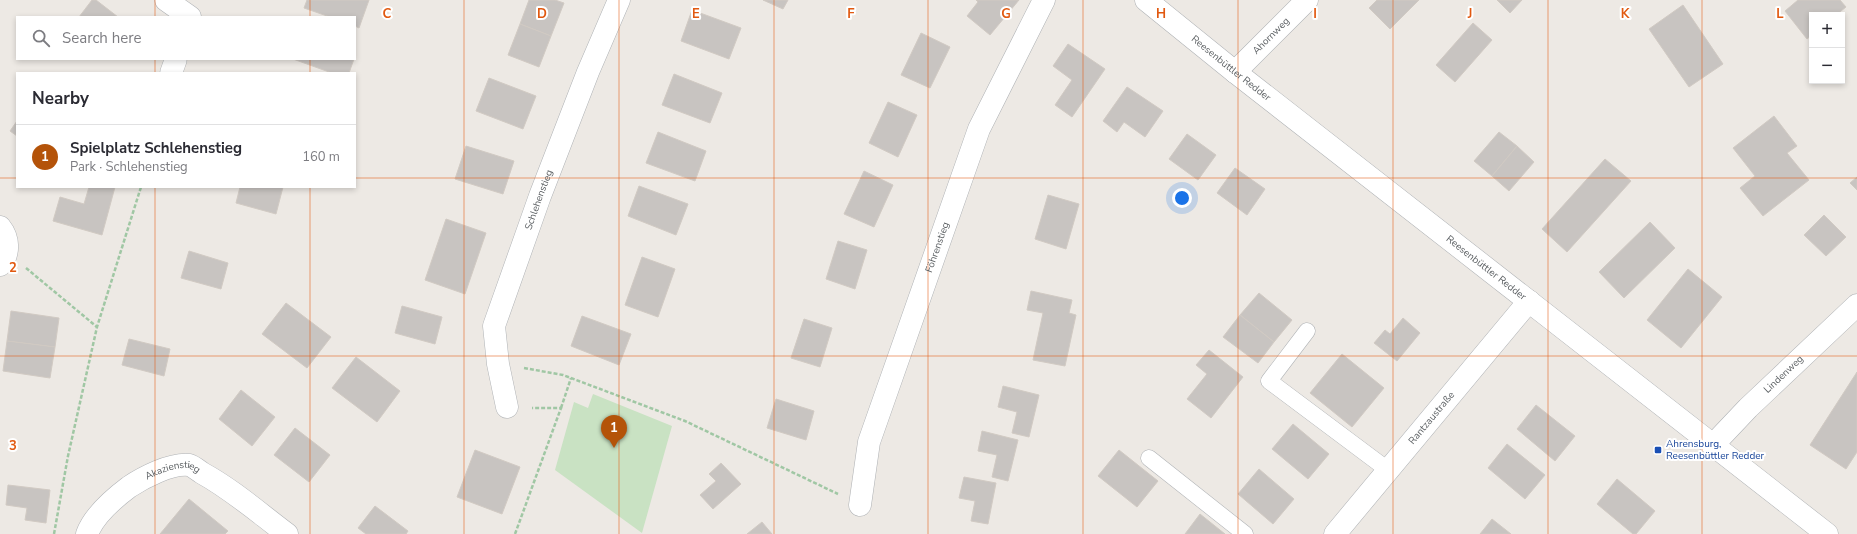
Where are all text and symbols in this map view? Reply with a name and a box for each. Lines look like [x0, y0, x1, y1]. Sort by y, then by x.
text: C [383, 5, 392, 23]
text: D [537, 5, 547, 23]
text: E [692, 5, 700, 23]
text: F [847, 5, 855, 23]
text: G [1001, 5, 1011, 23]
text: H [1156, 5, 1166, 23]
text: I [1313, 5, 1317, 23]
text: J [1467, 5, 1472, 23]
text: K [1621, 5, 1630, 23]
text: L [1776, 5, 1784, 23]
map controls [1809, 12, 1845, 84]
button: + [1809, 12, 1845, 48]
street label: Ahornweg [1249, 14, 1293, 58]
search box [16, 16, 356, 60]
icon: search [30, 27, 52, 49]
text: Search here [62, 28, 142, 48]
street label: Reesenbüttler Redder [1188, 32, 1274, 105]
button: − [1809, 48, 1845, 84]
text: Nearby [32, 87, 89, 110]
text: Spielplatz Schlehenstieg [70, 138, 242, 158]
text: 1 [41, 148, 49, 166]
text: 160 m [302, 148, 340, 166]
text: Park · Schlehenstieg [70, 158, 188, 176]
street label: Schlehenstieg [522, 168, 557, 232]
your location [1172, 188, 1192, 208]
street label: Föhrenstieg [922, 220, 953, 275]
street label: Reesenbüttler Redder [1443, 232, 1529, 304]
text: 2 [9, 259, 17, 277]
street label: Lindenweg [1761, 352, 1807, 396]
street label: Rantzaustraße [1405, 388, 1458, 448]
pin: 1 [601, 415, 627, 448]
text: 3 [9, 437, 17, 455]
place label: Ahrensburg, Reesenbüttler Redder [1666, 437, 1765, 463]
marker: Ahrensburg, Reesenbüttler Redder [1653, 445, 1663, 455]
street label: Akazienstieg [143, 458, 203, 483]

